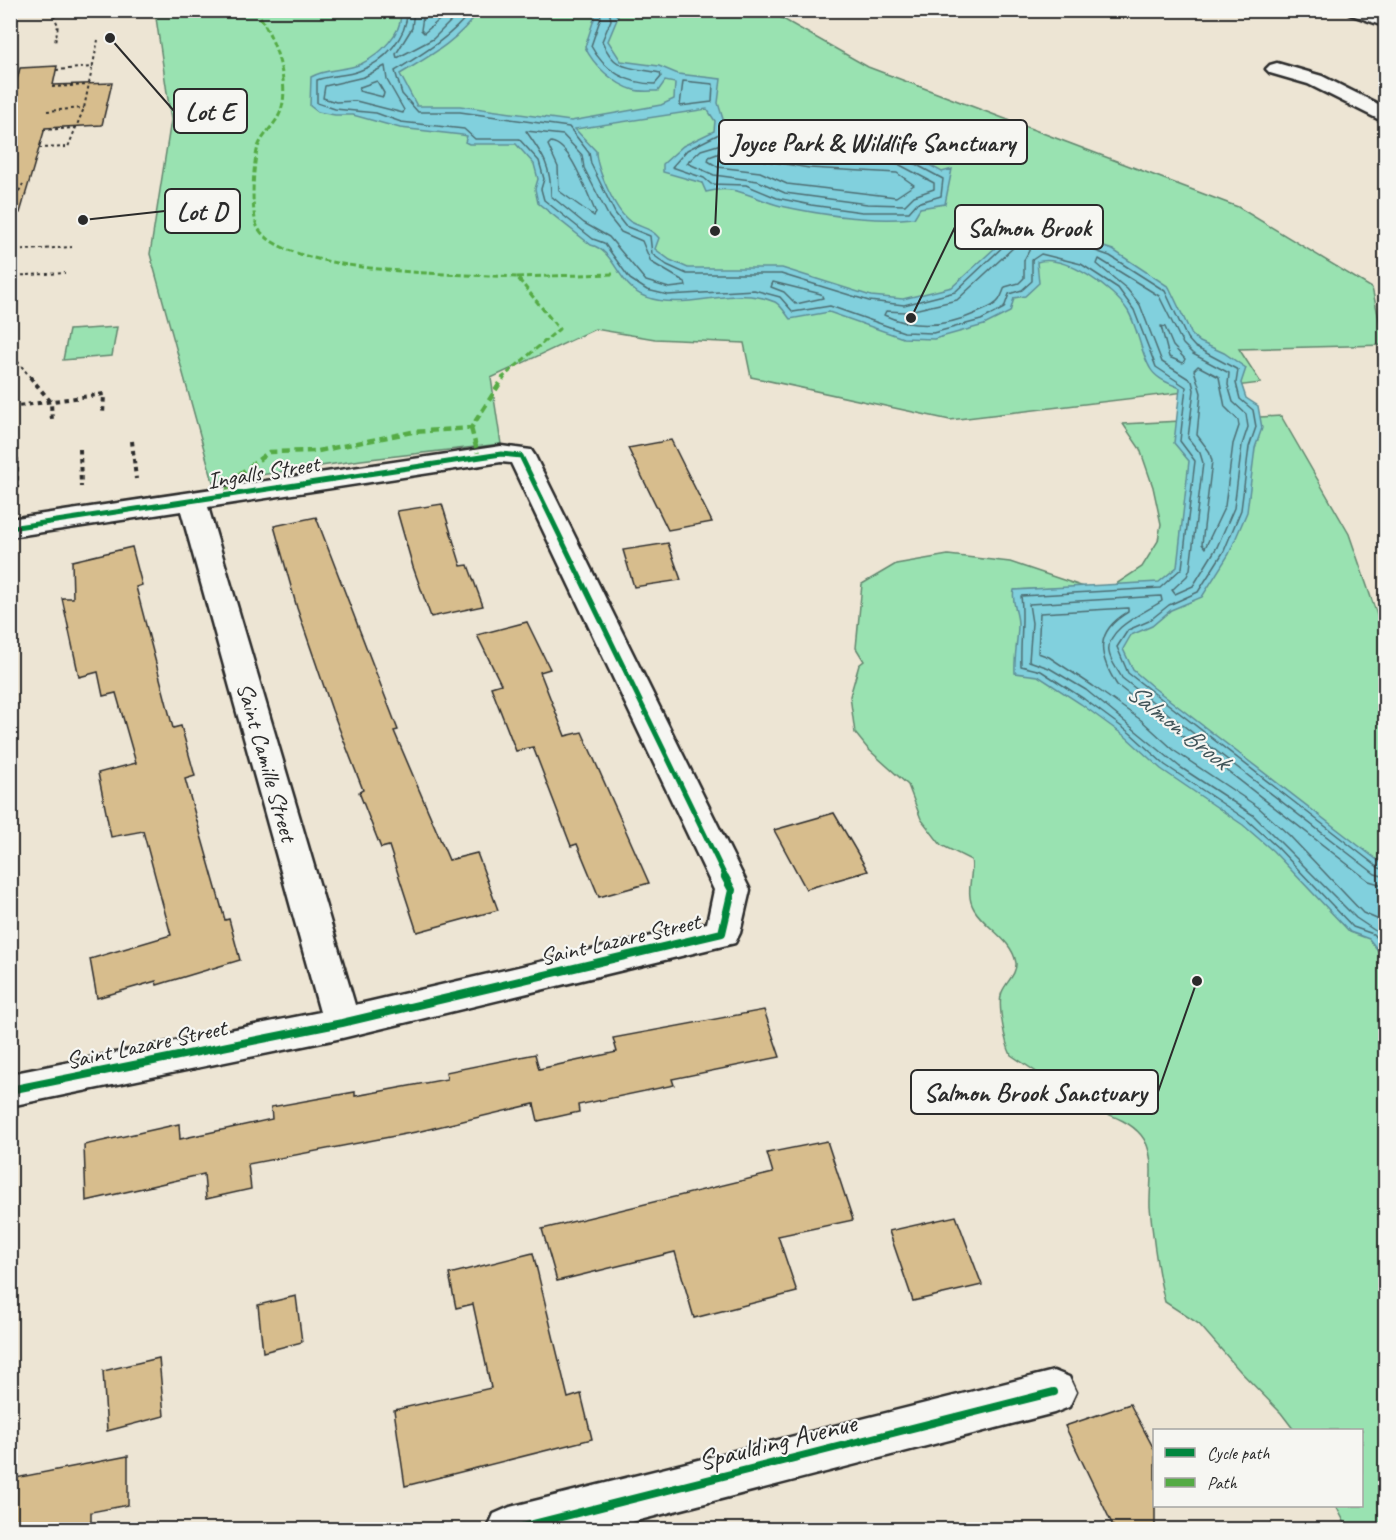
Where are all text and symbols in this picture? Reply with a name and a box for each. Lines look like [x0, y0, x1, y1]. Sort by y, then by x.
callout: Lot E [174, 89, 247, 133]
text: Lot E [185, 95, 239, 128]
callout: Joyce Park & Wildlife Sanctuary [719, 120, 1027, 164]
text: Joyce Park & Wildlife Sanctuary [729, 126, 1018, 159]
callout: Lot D [165, 189, 240, 233]
text: Lot D [177, 195, 230, 228]
callout: Salmon Brook [955, 205, 1103, 249]
text: Salmon Brook [967, 211, 1093, 244]
street label: Ingalls Street [205, 448, 323, 496]
water label: Salmon Brook [1120, 676, 1240, 780]
street label: Saint Camille Street [230, 679, 305, 847]
street label: Saint Lazare Street [537, 906, 705, 972]
street label: Saint Lazare Street [63, 1012, 231, 1076]
callout: Salmon Brook Sanctuary [911, 1070, 1158, 1114]
text: Salmon Brook Sanctuary [923, 1076, 1150, 1109]
street label: Spaulding Avenue [695, 1405, 862, 1478]
legend [1153, 1429, 1363, 1507]
text: Cycle path [1207, 1442, 1270, 1464]
text: Path [1207, 1472, 1237, 1494]

